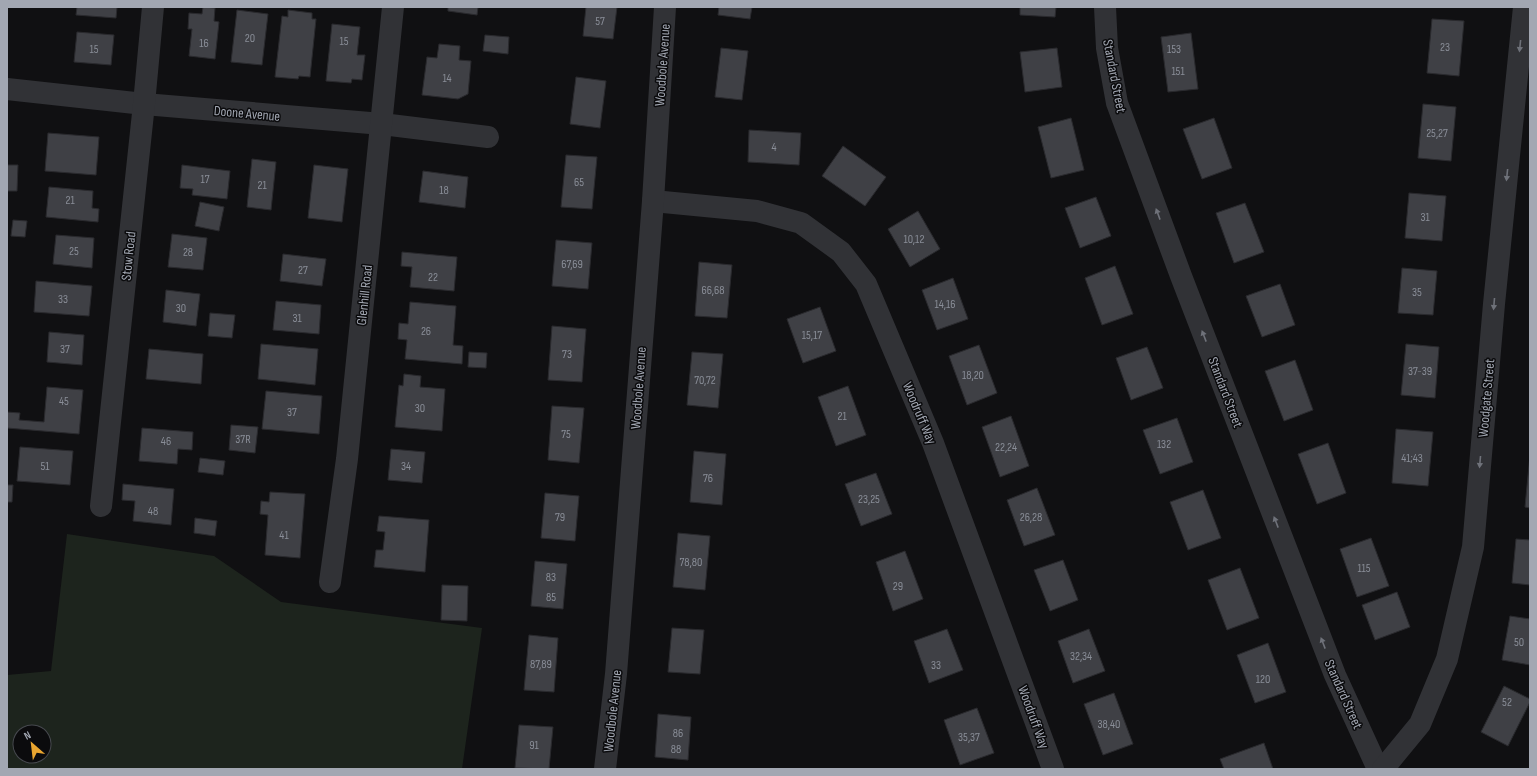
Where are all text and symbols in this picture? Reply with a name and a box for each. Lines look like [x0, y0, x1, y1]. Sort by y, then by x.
house number: 57 [595, 14, 605, 29]
street label: Woodbole Avenue [651, 23, 674, 107]
house number: 20 [245, 31, 255, 46]
house number: 15 [339, 34, 349, 49]
house number: 16 [199, 36, 209, 51]
street label: Standard Street [1099, 38, 1130, 114]
house number: 23 [1440, 40, 1450, 55]
one-way arrow [1517, 40, 1523, 52]
house number: 15 [89, 42, 99, 57]
house number: 153 [1167, 42, 1181, 57]
house number: 151 [1171, 64, 1185, 79]
house number: 14 [442, 71, 452, 86]
street label: Doone Avenue [213, 102, 281, 125]
house number: 25,27 [1426, 126, 1448, 141]
house number: 4 [771, 140, 777, 155]
one-way arrow [1504, 169, 1510, 181]
house number: 17 [201, 172, 210, 187]
house number: 65 [574, 175, 584, 190]
house number: 21 [257, 178, 267, 193]
house number: 18 [439, 183, 449, 198]
house number: 21 [65, 193, 75, 208]
one-way arrow [1155, 208, 1161, 220]
house number: 31 [1420, 210, 1430, 225]
street label: Stow Road [117, 230, 140, 281]
house number: 10,12 [904, 232, 924, 247]
house number: 25 [69, 244, 79, 259]
house number: 28 [183, 245, 193, 260]
house number: 67,69 [561, 257, 583, 272]
house number: 27 [298, 263, 308, 278]
street label: Glenhill Road [353, 264, 376, 326]
house number: 22 [428, 270, 438, 285]
house number: 66,68 [702, 283, 724, 298]
house number: 35 [1412, 285, 1422, 300]
house number: 33 [58, 292, 68, 307]
house number: 14,16 [935, 297, 955, 312]
one-way arrow [1490, 298, 1497, 311]
house number: 30 [176, 301, 186, 316]
house number: 31 [292, 311, 302, 326]
house number: 26 [421, 324, 431, 339]
house number: 15,17 [802, 328, 822, 343]
one-way arrow [1201, 329, 1207, 341]
house number: 37 [60, 342, 70, 357]
street label: Woodbole Avenue [627, 346, 650, 430]
house number: 73 [562, 347, 572, 362]
street label: Standard Street [1204, 354, 1247, 430]
street label: Woodgate Street [1475, 358, 1498, 438]
house number: 37-39 [1408, 364, 1432, 379]
house number: 18,20 [962, 368, 984, 383]
house number: 70,72 [694, 373, 716, 388]
street label: Woodruff Way [899, 380, 940, 447]
house number: 45 [59, 394, 69, 409]
house number: 30 [415, 401, 425, 416]
house number: 37 [287, 405, 297, 420]
house number: 21 [837, 409, 847, 424]
house number: 75 [561, 427, 571, 442]
house number: 37R [235, 432, 251, 447]
house number: 46 [161, 434, 171, 449]
house number: 132 [1157, 437, 1171, 452]
house number: 22,24 [995, 440, 1017, 455]
house number: 41;43 [1401, 451, 1423, 466]
one-way arrow [1477, 456, 1484, 468]
house number: 51 [40, 459, 50, 474]
house number: 34 [401, 459, 411, 474]
house number: 76 [703, 471, 713, 486]
house number: 23,25 [858, 492, 880, 507]
house number: 48 [148, 504, 158, 519]
house number: 79 [555, 510, 565, 525]
house number: 26,28 [1020, 510, 1042, 525]
one-way arrow [1273, 516, 1279, 528]
house number: 41 [279, 528, 289, 543]
house number: 78,80 [680, 555, 702, 570]
house number: 115 [1357, 561, 1371, 576]
house number: 83 [546, 570, 556, 585]
house number: 29 [893, 579, 903, 594]
house number: 85 [546, 590, 556, 605]
house number: 50 [1514, 635, 1524, 650]
one-way arrow [1319, 637, 1325, 649]
house number: 32,34 [1070, 649, 1092, 664]
house number: 87,89 [530, 657, 552, 672]
street label: Standard Street [1321, 657, 1366, 732]
house number: 33 [931, 658, 941, 673]
street label: Woodbole Avenue [600, 669, 625, 753]
house number: 120 [1256, 672, 1270, 687]
street label: Woodruff Way [1014, 683, 1053, 752]
house number: 52 [1502, 695, 1512, 710]
house number: 38,40 [1098, 717, 1120, 732]
north arrow [12, 724, 52, 764]
house number: 86 [673, 726, 683, 741]
text: N [22, 728, 33, 743]
house number: 35,37 [958, 730, 980, 745]
house number: 91 [529, 738, 540, 753]
house number: 88 [671, 742, 681, 757]

